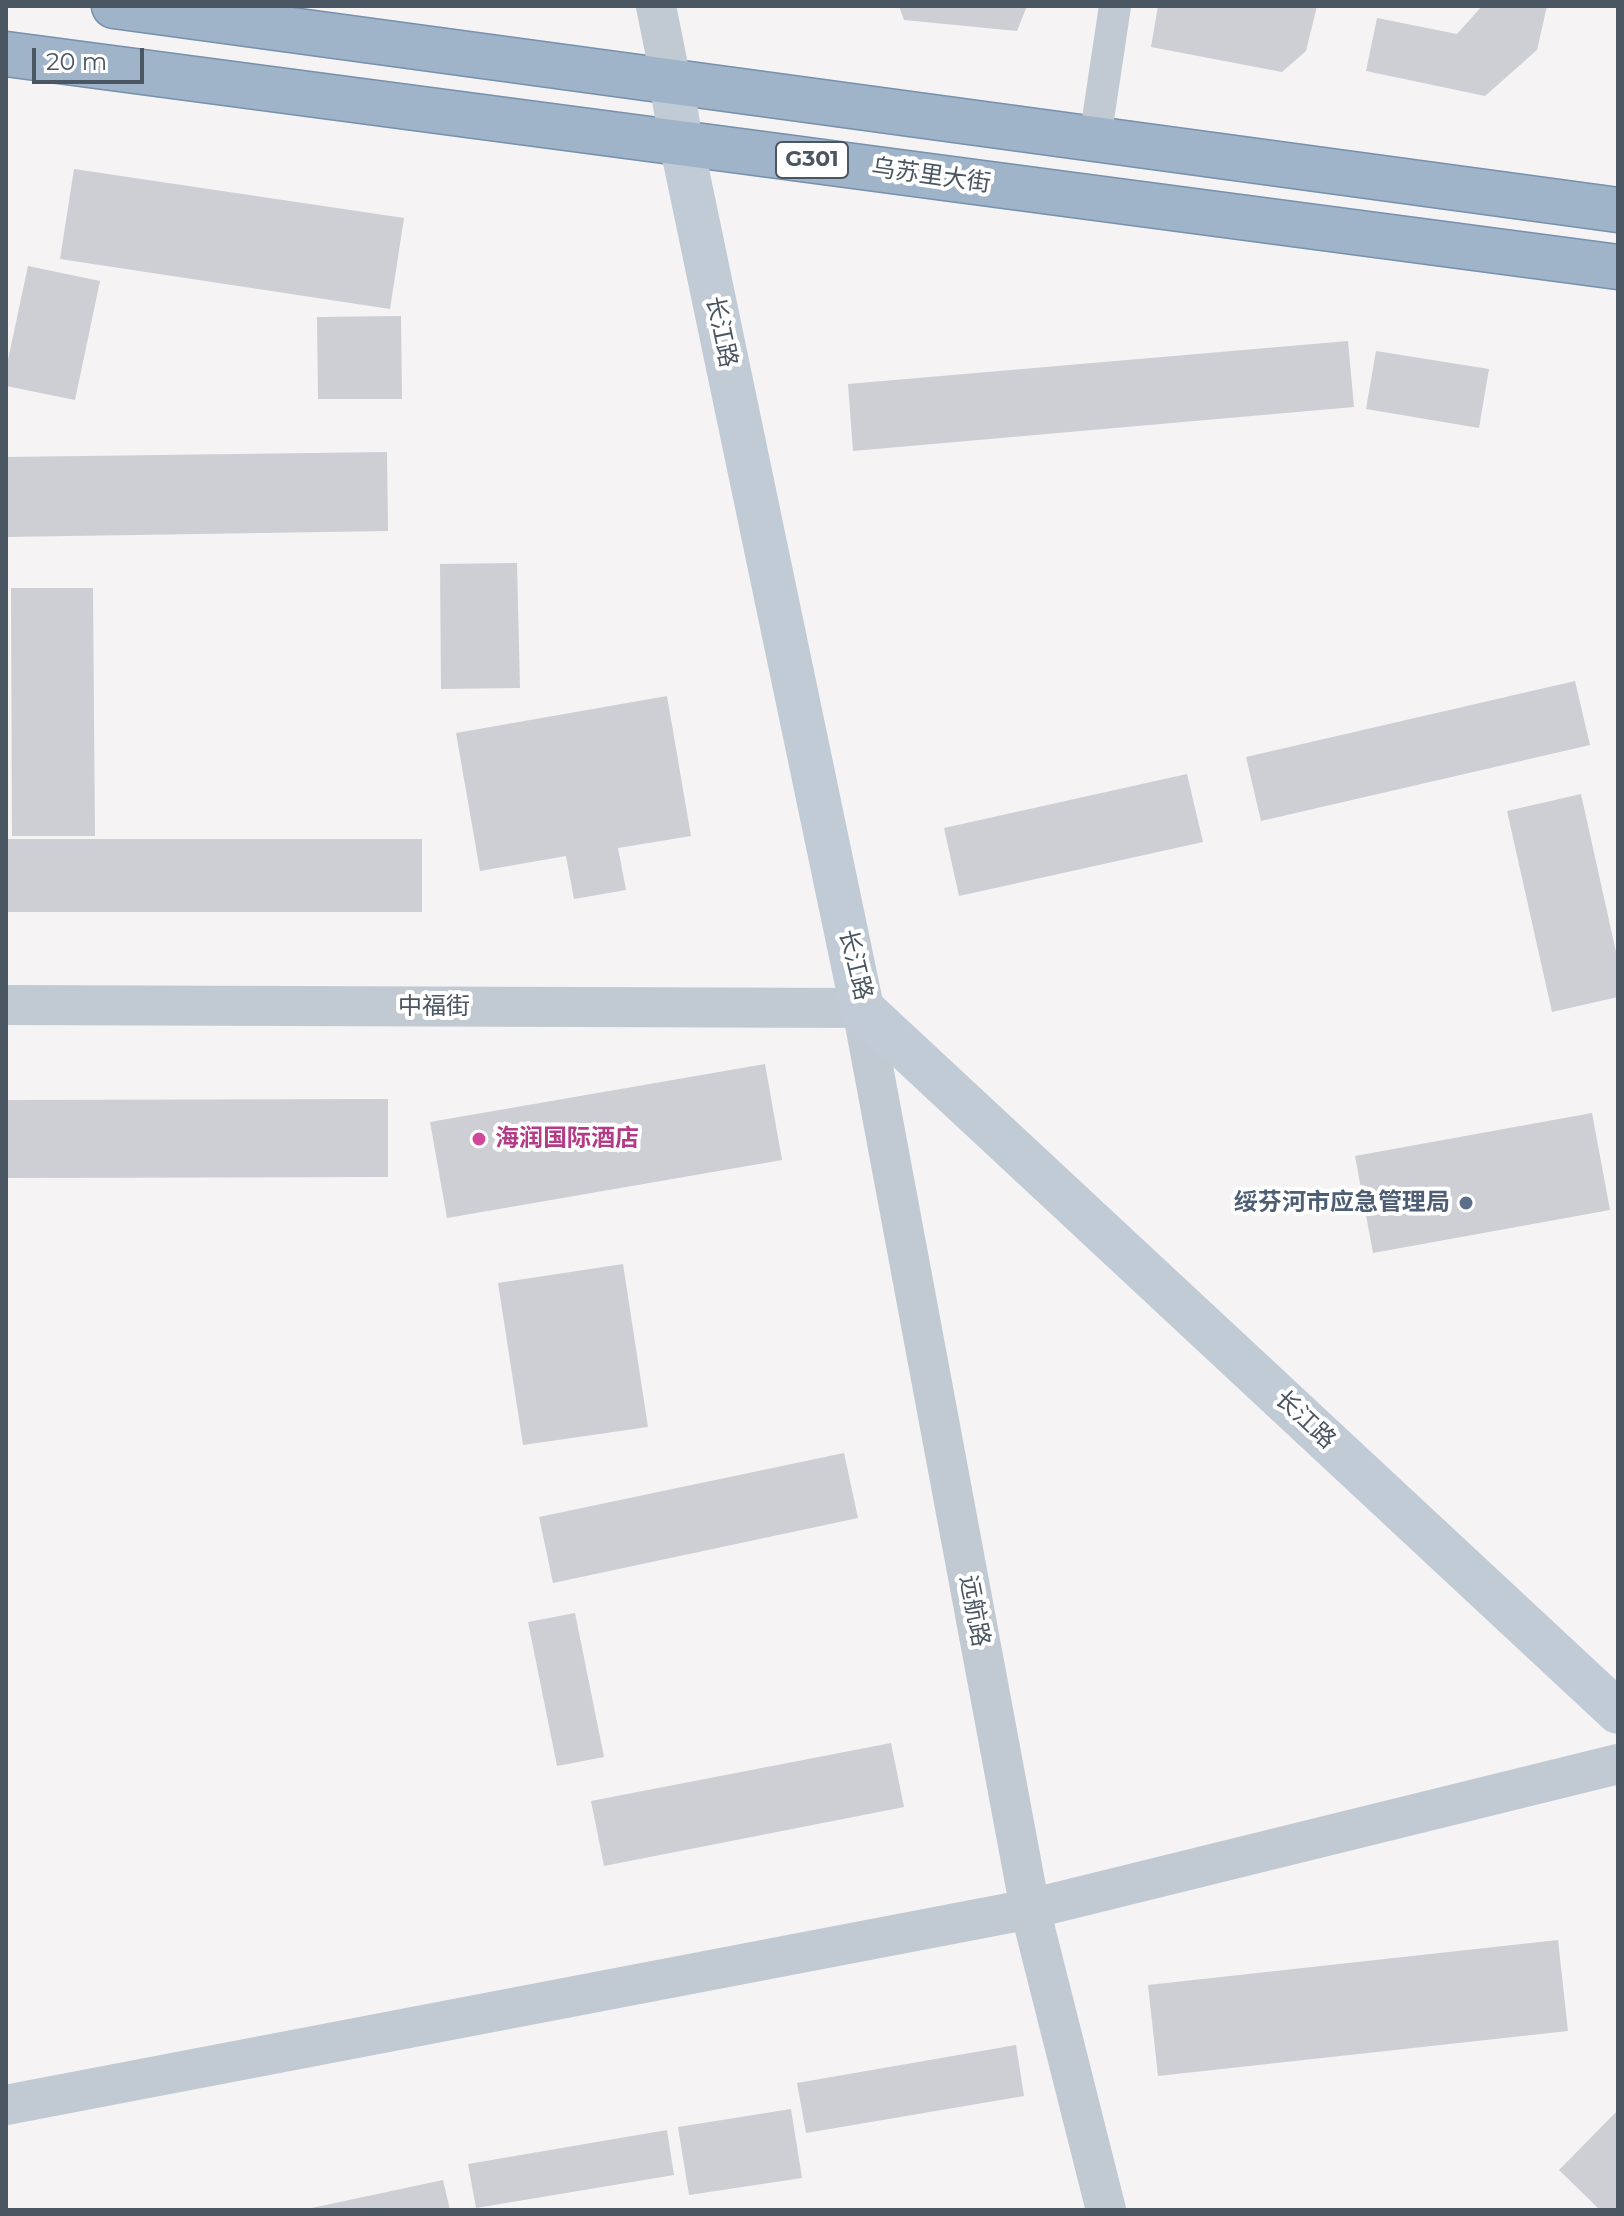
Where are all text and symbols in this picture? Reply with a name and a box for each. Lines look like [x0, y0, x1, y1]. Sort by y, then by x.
scale bar [36, 32, 148, 82]
text: 20 m [46, 47, 107, 76]
road number: G301 [776, 142, 848, 178]
street label: 乌苏里大街 [870, 153, 992, 199]
street label: 长江路 [699, 294, 743, 370]
street label: 长江路 [832, 927, 878, 1003]
street label: 中福街 [398, 993, 470, 1021]
place label: 海润国际酒店 [495, 1125, 639, 1153]
marker: 海润国际酒店 [470, 1130, 488, 1148]
place label: 绥芬河市应急管理局 [1234, 1189, 1450, 1217]
marker: 绥芬河市应急管理局 [1457, 1194, 1475, 1212]
street label: 长江路 [1269, 1385, 1341, 1455]
street label: 远航路 [953, 1573, 995, 1649]

